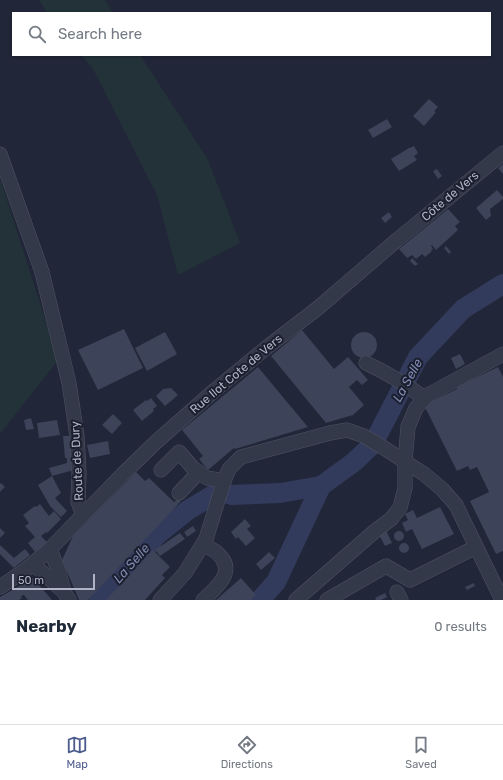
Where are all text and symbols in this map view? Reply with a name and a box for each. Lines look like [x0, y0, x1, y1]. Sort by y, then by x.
search box [12, 12, 491, 56]
icon: search [26, 23, 48, 45]
text: Search here [58, 25, 142, 43]
street label: Côte de Vers [419, 168, 481, 224]
street label: Rue Ilot Cote de Vers [187, 331, 285, 417]
water label: La Selle [389, 356, 425, 404]
street label: Route de Dury [68, 420, 86, 501]
water label: La Selle [110, 541, 152, 586]
scale bar [12, 572, 95, 591]
text: 50 m [18, 574, 44, 587]
text: Nearby [16, 616, 77, 636]
text: 0 results [434, 619, 487, 634]
tab: Map [66, 734, 88, 771]
tab: Directions [221, 734, 273, 771]
tab: Saved [405, 734, 437, 771]

